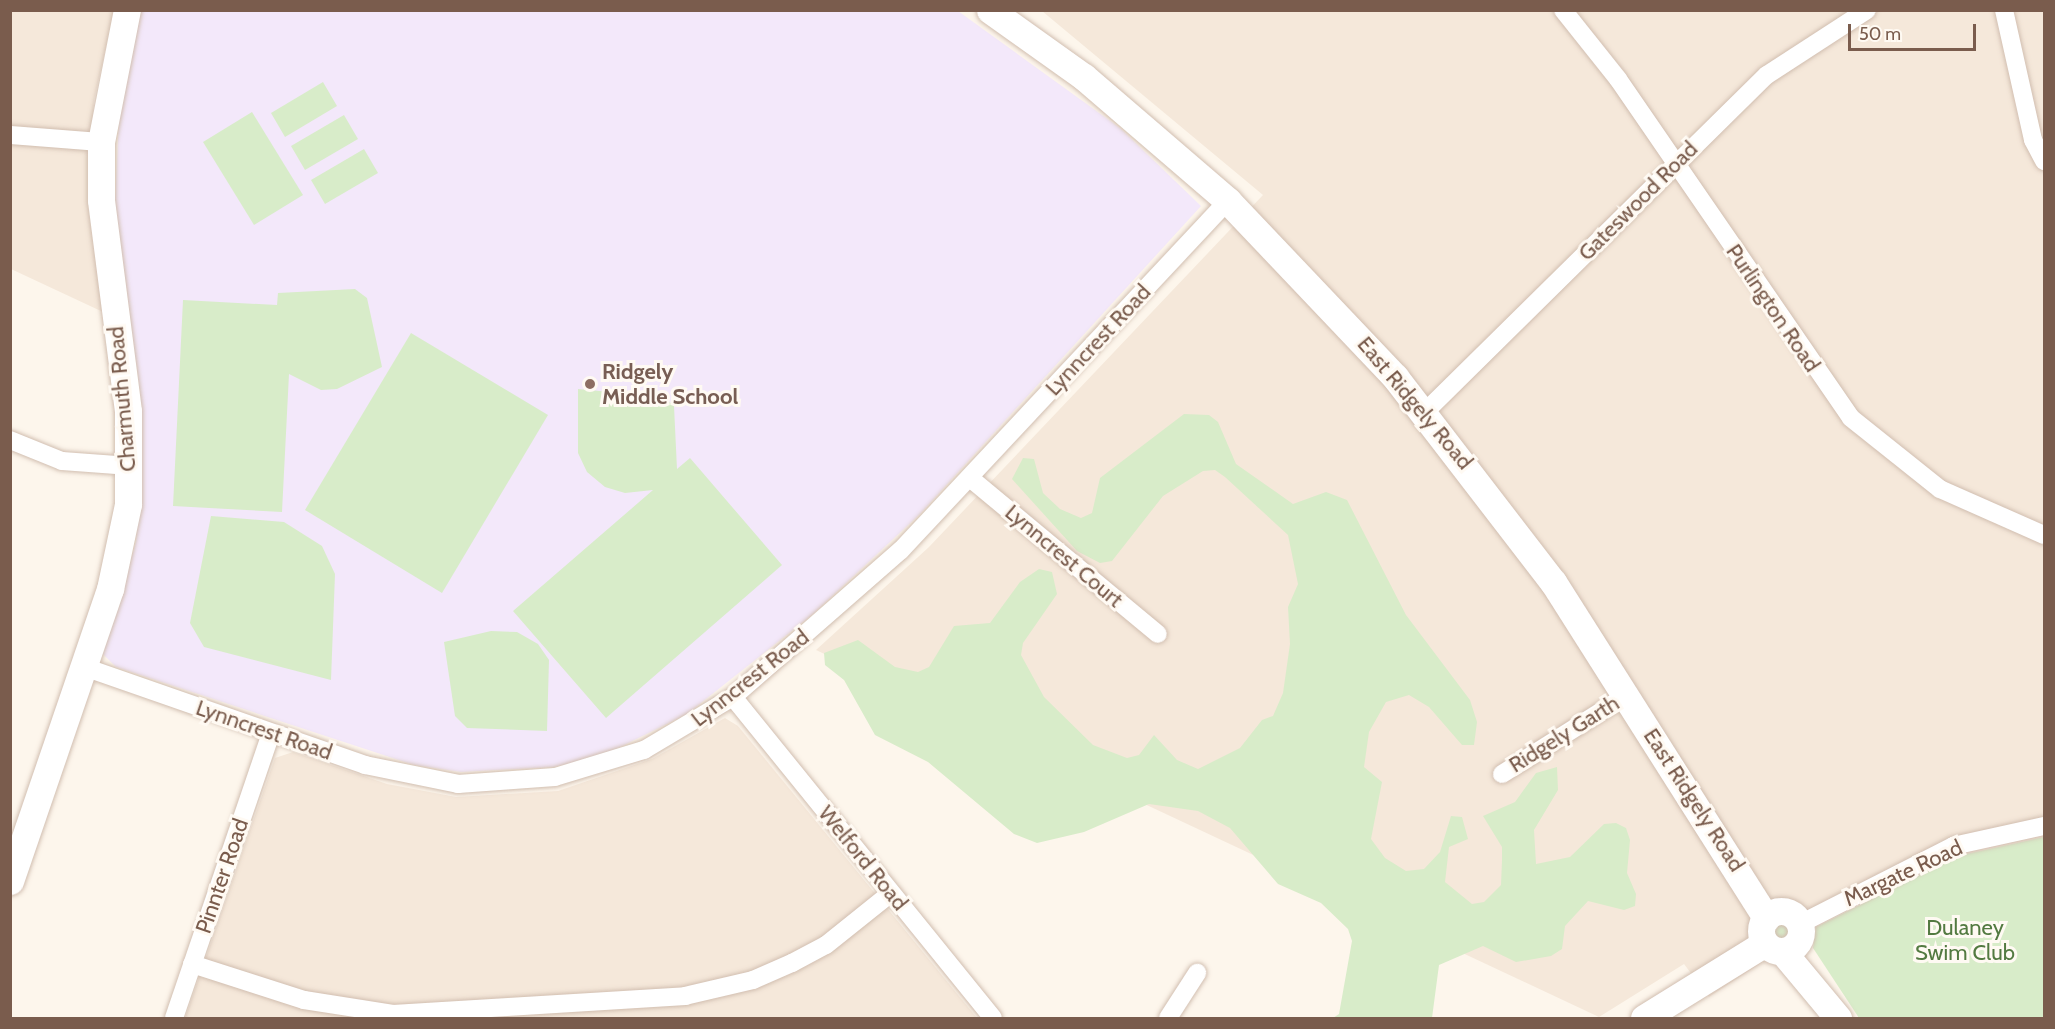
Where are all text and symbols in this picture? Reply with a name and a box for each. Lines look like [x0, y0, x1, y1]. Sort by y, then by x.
scale bar [1851, 12, 1978, 50]
text: 50 m [1859, 23, 1901, 45]
street label: Gateswood Road [1573, 136, 1703, 266]
street label: Purlington Road [1721, 239, 1825, 377]
street label: Lynncrest Road [1040, 279, 1156, 401]
street label: Charmuth Road [102, 325, 142, 473]
street label: East Ridgely Road [1352, 331, 1478, 475]
place label: Ridgely Middle School [602, 358, 738, 410]
marker: Ridgely Middle School [583, 377, 597, 391]
street label: Lynncrest Court [1000, 499, 1128, 613]
street label: Lynncrest Road [686, 624, 814, 732]
street label: Ridgely Garth [1504, 690, 1624, 778]
street label: Lynncrest Road [192, 694, 336, 766]
street label: East Ridgely Road [1638, 724, 1750, 876]
street label: Welford Road [813, 800, 913, 916]
street label: Pinnter Road [190, 815, 254, 937]
street label: Margate Road [1840, 834, 1966, 912]
park label: Dulaney Swim Club [1915, 914, 2015, 966]

